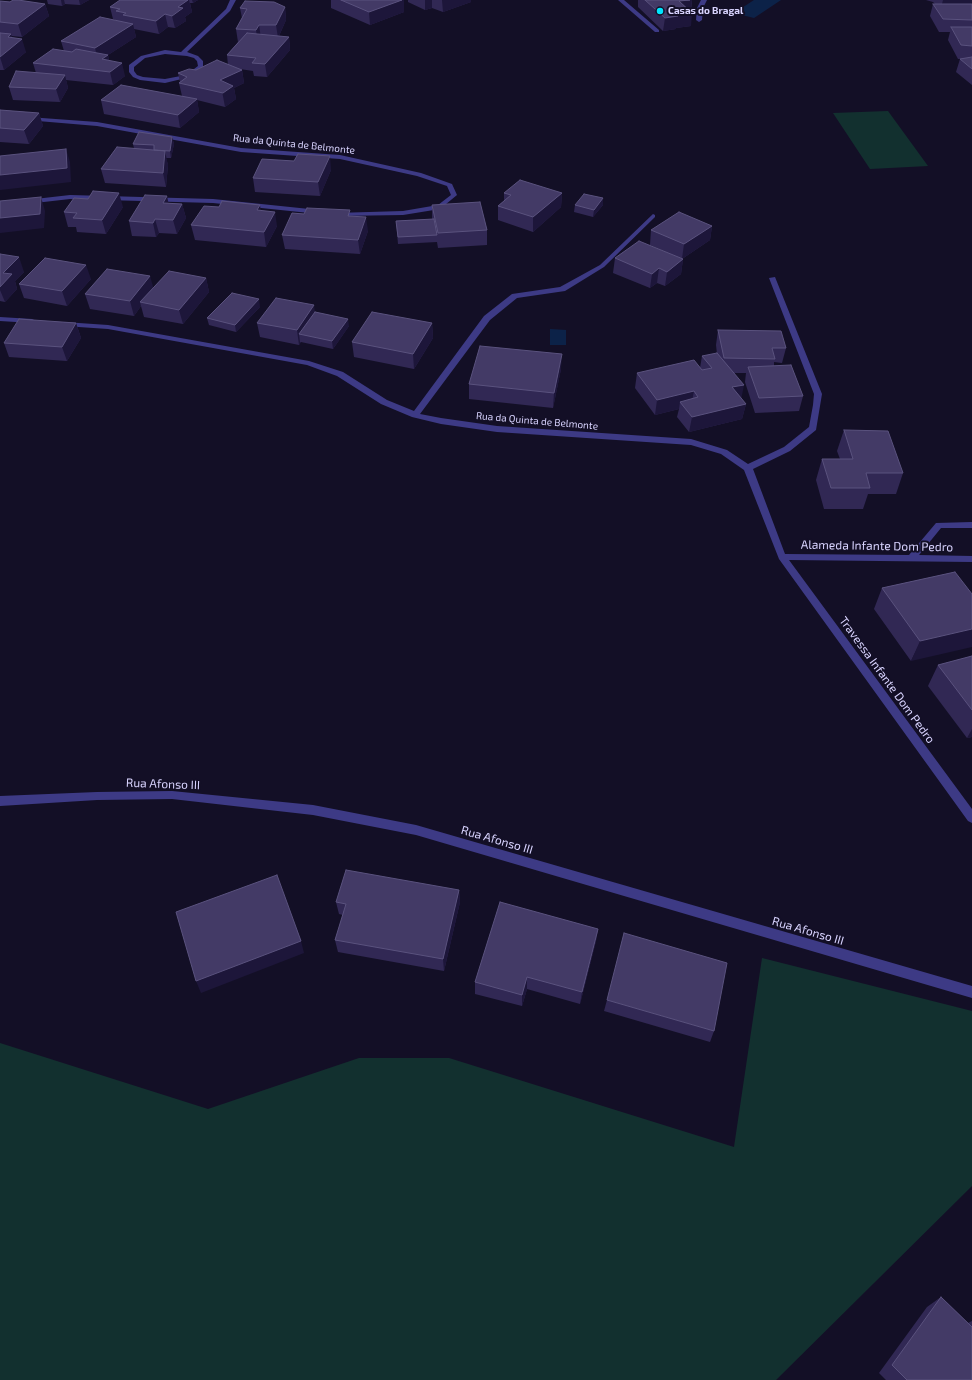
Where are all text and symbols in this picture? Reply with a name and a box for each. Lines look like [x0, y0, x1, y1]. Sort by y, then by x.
place label: Casas do Bragal [668, 5, 743, 17]
marker: Casas do Bragal [655, 6, 665, 16]
street label: Rua da Quinta de Belmonte [232, 132, 356, 156]
street label: Rua da Quinta de Belmonte [475, 410, 599, 432]
street label: Alameda Infante Dom Pedro [801, 537, 953, 555]
street label: Travessa Infante Dom Pedro [836, 614, 938, 746]
street label: Rua Afonso III [126, 776, 200, 792]
street label: Rua Afonso III [459, 823, 535, 857]
street label: Rua Afonso III [770, 914, 846, 948]

